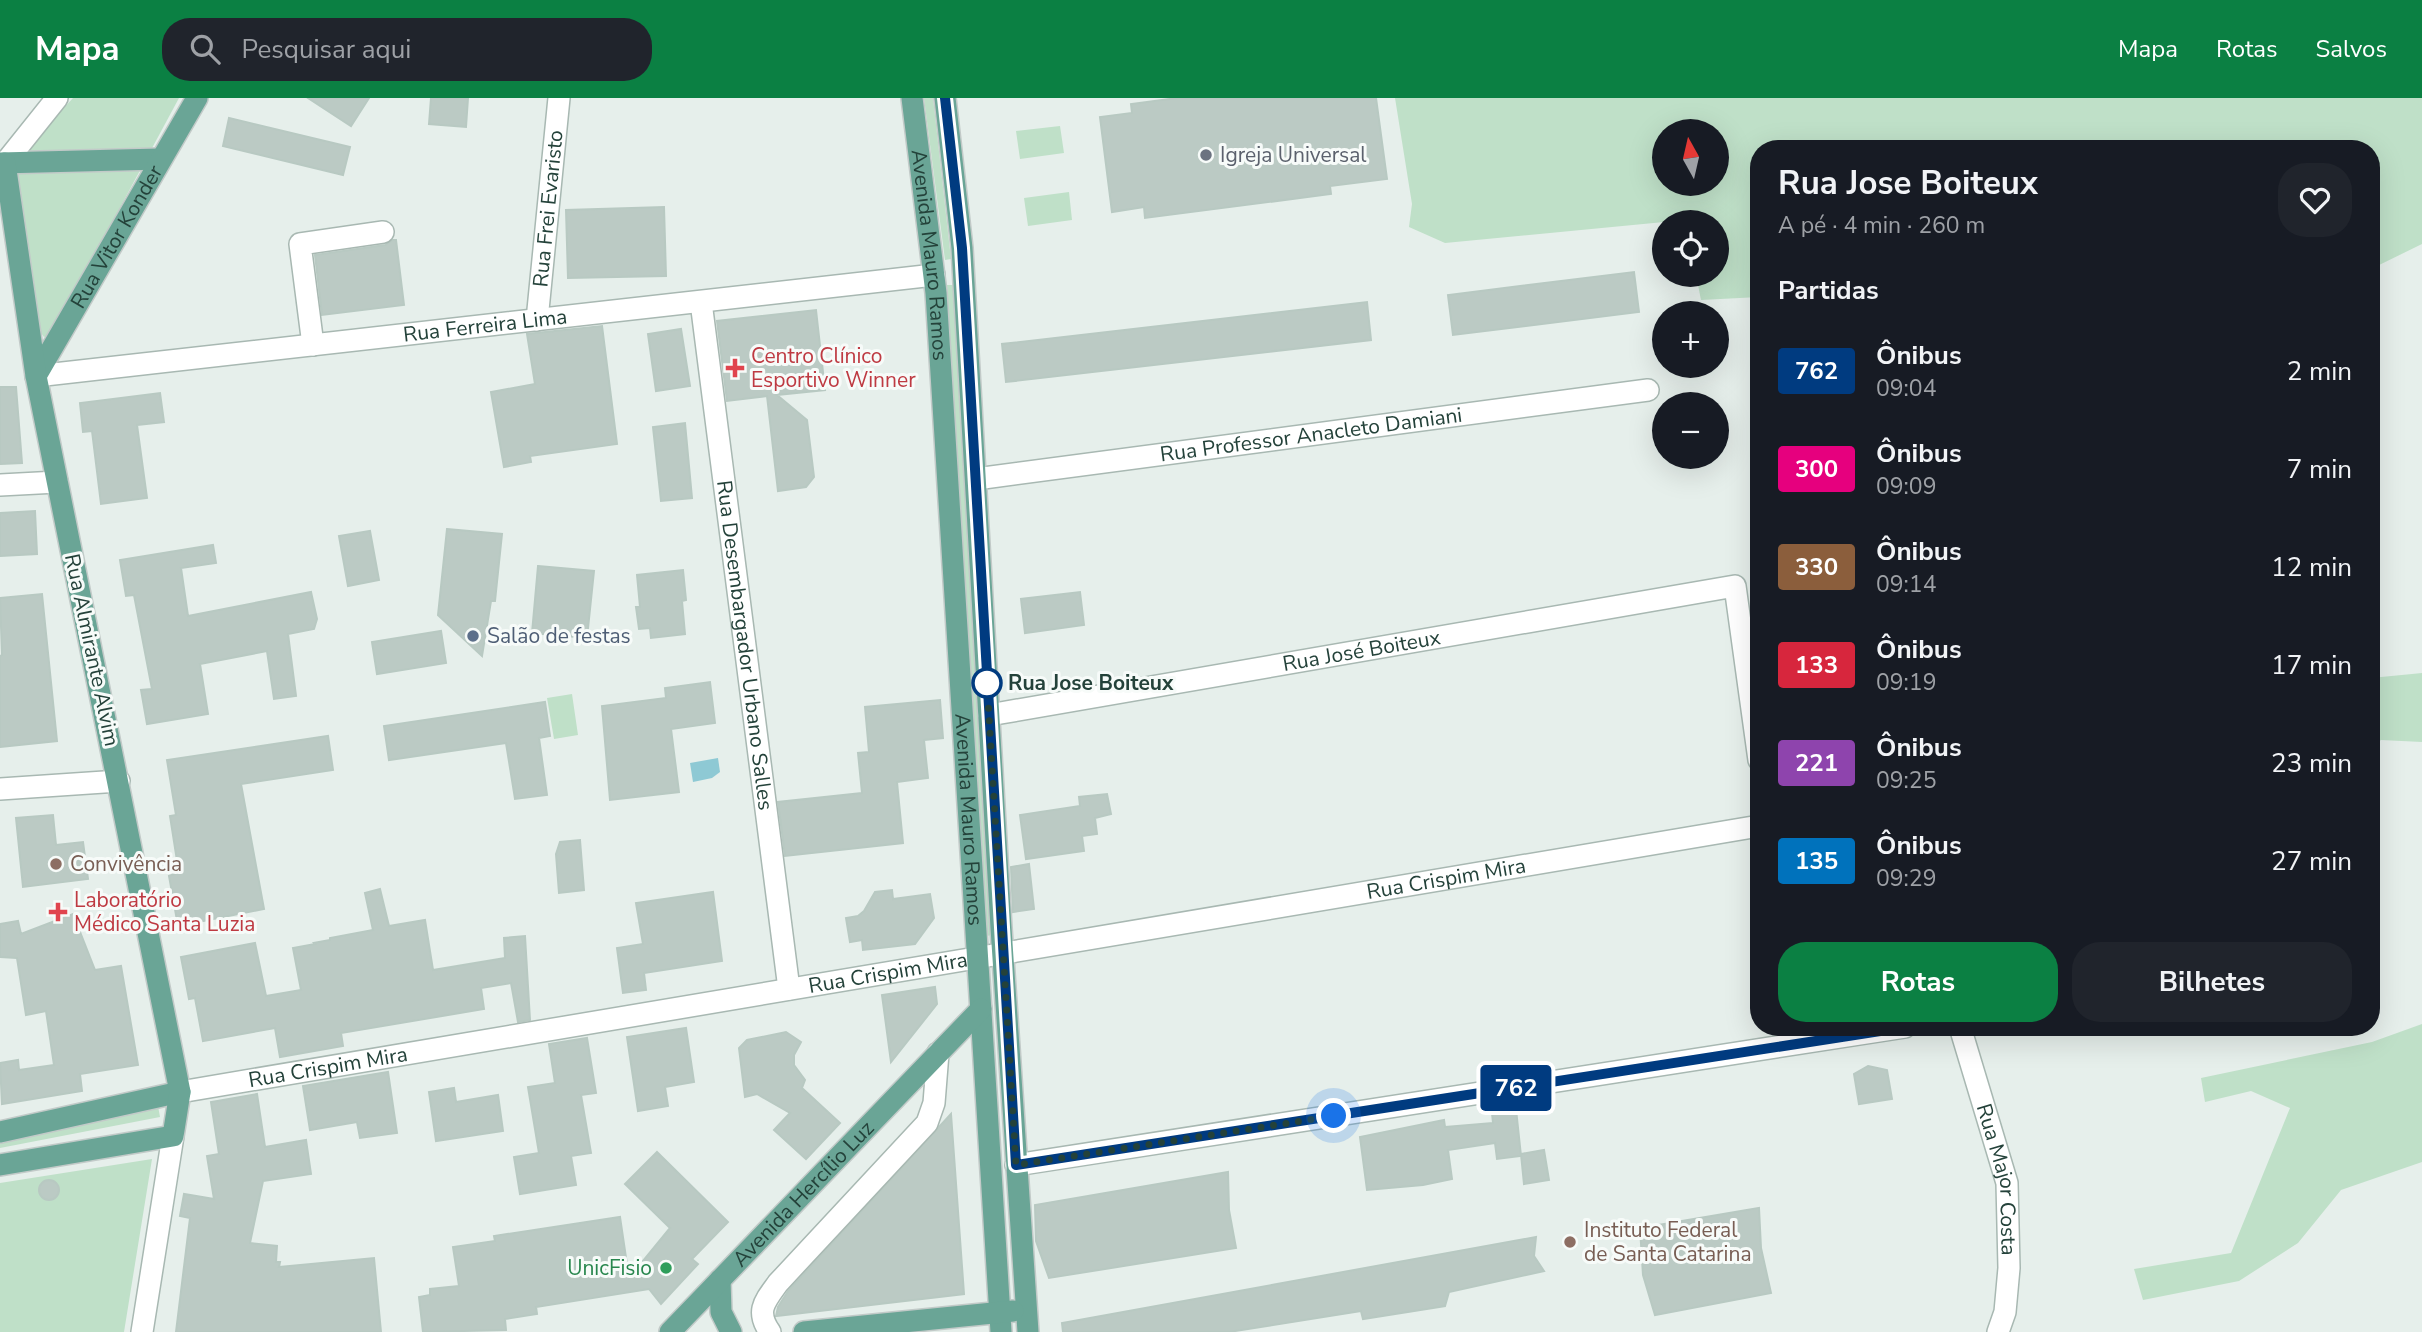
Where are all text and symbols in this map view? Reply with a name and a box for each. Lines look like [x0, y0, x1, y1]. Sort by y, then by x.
search box [162, 18, 652, 81]
text: Mapa [35, 27, 120, 72]
icon: search [186, 30, 224, 68]
text: Pesquisar aqui [242, 32, 411, 67]
text: Mapa [2118, 33, 2178, 65]
text: Rotas [2216, 33, 2278, 65]
text: Salvos [2316, 33, 2387, 65]
north arrow [1652, 119, 1729, 196]
map controls [1652, 119, 1729, 469]
street label: Rua Frei Evaristo [526, 129, 570, 288]
place label: Igreja Universal [1220, 141, 1367, 169]
marker: Igreja Universal [1198, 147, 1214, 163]
street label: Avenida Mauro Ramos [904, 148, 954, 362]
street label: Rua Vitor Konder [64, 160, 169, 313]
text: Rua Jose Boiteux [1778, 161, 2038, 206]
button: heart [2278, 163, 2352, 237]
button: locate [1652, 210, 1729, 287]
text: A pé · 4 min · 260 m [1778, 210, 1985, 241]
text: Partidas [1778, 273, 1879, 308]
button: + [1652, 301, 1729, 378]
street label: Rua Ferreira Lima [402, 302, 569, 349]
text: Ônibus [1876, 338, 1962, 373]
place label: Centro Clínico Esportivo Winner [751, 342, 916, 394]
text: 2 min [2287, 354, 2352, 389]
text: 762 [1795, 355, 1838, 387]
marker: Centro Clínico Esportivo Winner [725, 358, 745, 378]
text: 09:04 [1876, 373, 1936, 404]
button: − [1652, 392, 1729, 469]
street label: Rua Professor Anacleto Damiani [1158, 401, 1464, 468]
text: Ônibus [1876, 436, 1962, 471]
text: 7 min [2287, 452, 2352, 487]
text: 300 [1795, 453, 1838, 485]
text: 09:09 [1876, 471, 1936, 502]
street label: Rua Desembargador Urbano Salles [710, 479, 780, 812]
text: Ônibus [1876, 534, 1962, 569]
text: 12 min [2271, 550, 2352, 585]
street label: Rua Almirante Alvim [58, 551, 126, 749]
text: 330 [1795, 551, 1838, 583]
text: 09:14 [1876, 569, 1936, 600]
place label: Salão de festas [487, 622, 631, 650]
street label: Rua José Boiteux [1280, 623, 1442, 678]
marker: Salão de festas [465, 628, 481, 644]
text: Ônibus [1876, 632, 1962, 667]
text: 17 min [2271, 648, 2352, 683]
text: 133 [1795, 649, 1838, 681]
text: 09:19 [1876, 667, 1936, 698]
marker: Rua Jose Boiteux [972, 668, 1002, 698]
place label: Rua Jose Boiteux [1008, 669, 1174, 697]
street label: Avenida Mauro Ramos [948, 713, 990, 926]
text: Ônibus [1876, 730, 1962, 765]
text: 23 min [2271, 746, 2352, 781]
text: 221 [1795, 747, 1838, 779]
text: 09:25 [1876, 765, 1936, 796]
text: Ônibus [1876, 828, 1962, 863]
text: 27 min [2271, 844, 2352, 879]
text: 135 [1795, 845, 1838, 877]
place label: Convivência [70, 850, 182, 878]
street label: Rua Crispim Mira [1364, 852, 1528, 906]
marker: Convivência [48, 856, 64, 872]
text: 09:29 [1876, 863, 1936, 894]
place label: Laboratório Médico Santa Luzia [74, 886, 255, 938]
marker: Laboratório Médico Santa Luzia [48, 902, 68, 922]
button: Rotas [1778, 942, 2058, 1022]
button: Bilhetes [2072, 942, 2352, 1022]
street label: Rua Crispim Mira [806, 946, 970, 1000]
street label: Rua Crispim Mira [246, 1040, 410, 1094]
line badge: 762 [1476, 1065, 1556, 1111]
text: 762 [1494, 1072, 1538, 1104]
your location [1316, 1098, 1351, 1133]
street label: Rua Major Costa [1970, 1100, 2023, 1256]
street label: Avenida Hercílio Luz [726, 1114, 880, 1273]
place label: Instituto Federal de Santa Catarina [1584, 1216, 1752, 1268]
marker: Instituto Federal de Santa Catarina [1562, 1234, 1578, 1250]
place label: UnicFisio [567, 1254, 652, 1282]
marker: UnicFisio [658, 1260, 674, 1276]

